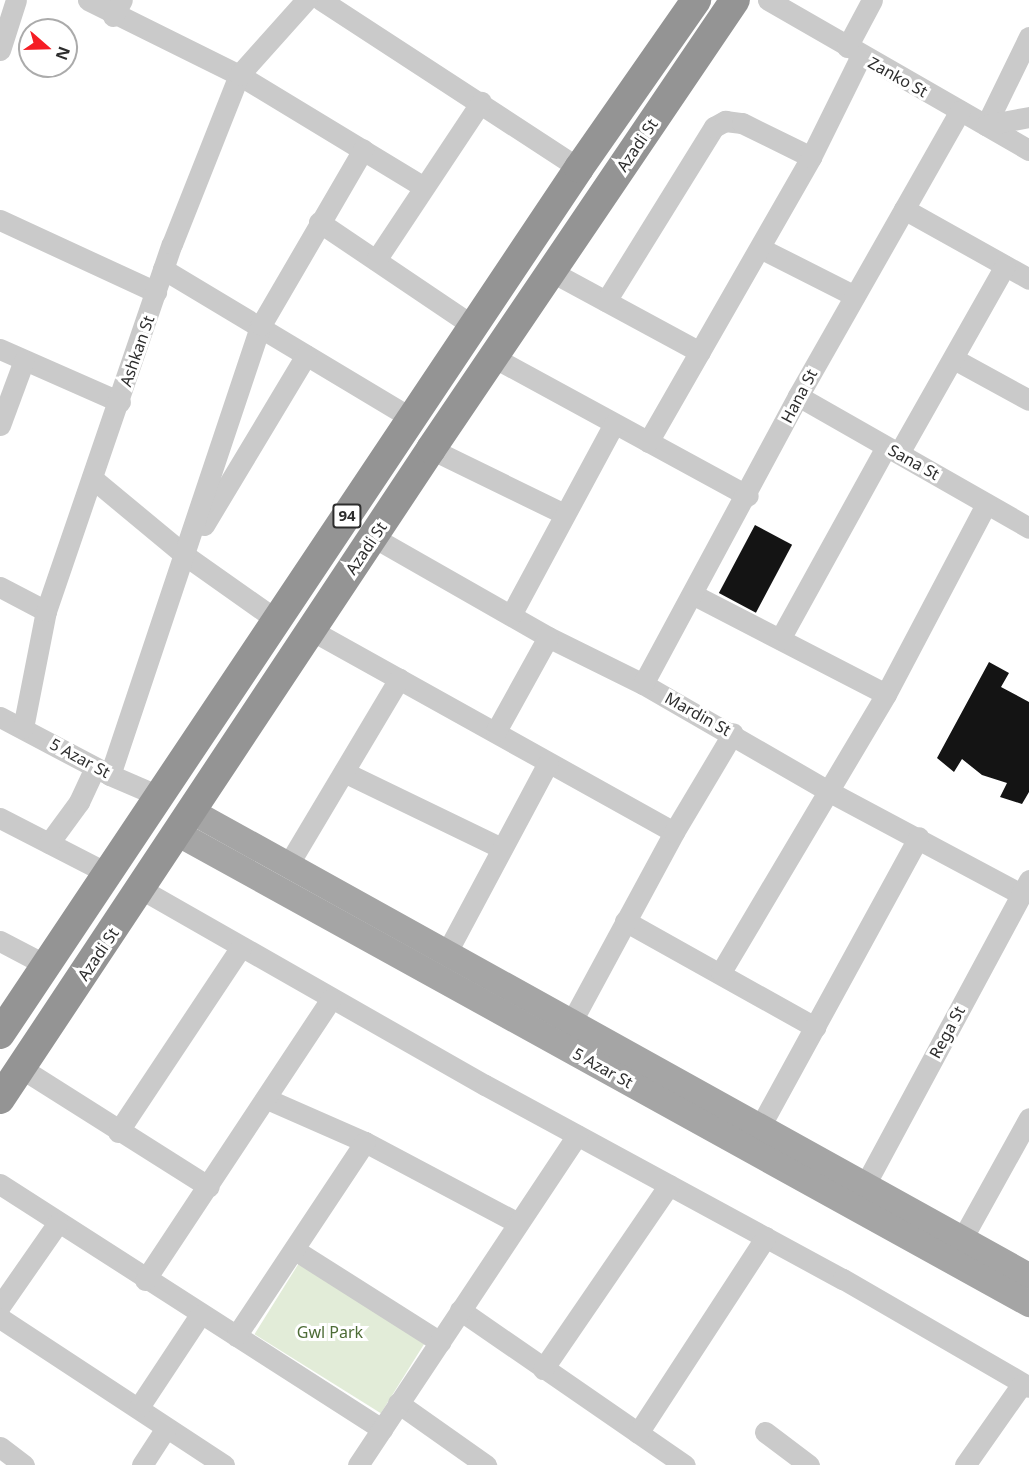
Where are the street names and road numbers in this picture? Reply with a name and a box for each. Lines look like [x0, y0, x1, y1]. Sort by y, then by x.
street label: Zanko St [865, 53, 931, 101]
street label: Azadi St [612, 115, 662, 175]
street label: Ashkan St [116, 313, 158, 389]
street label: Hana St [777, 366, 821, 426]
street label: Sana St [885, 440, 943, 484]
road number: 94 [332, 504, 362, 528]
street label: Azadi St [341, 518, 391, 578]
street label: Mardin St [662, 688, 734, 740]
street label: 5 Azar St [47, 734, 113, 782]
street label: Azadi St [73, 924, 123, 984]
street label: Rega St [925, 1003, 969, 1061]
street label: 5 Azar St [570, 1044, 636, 1092]

